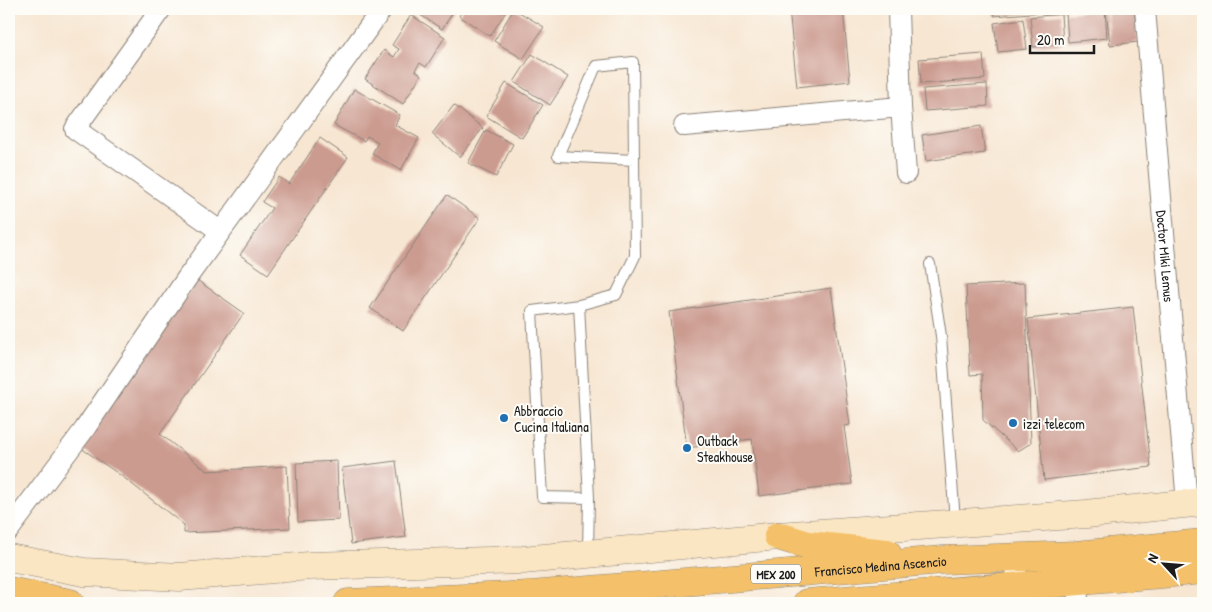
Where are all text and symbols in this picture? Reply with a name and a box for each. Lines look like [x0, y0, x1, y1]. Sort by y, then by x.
scale bar [1030, 22, 1093, 54]
text: 20 m [1037, 29, 1064, 50]
street label: Doctor Miki Lemus [1153, 210, 1179, 303]
place label: Abbraccio Cucina Italiana [514, 401, 589, 436]
marker: Abbraccio Cucina Italiana [498, 412, 510, 424]
place label: izzi telecom [1023, 414, 1085, 433]
marker: izzi telecom [1007, 417, 1019, 429]
place label: Outback Steakhouse [697, 431, 754, 466]
marker: Outback Steakhouse [681, 442, 693, 454]
north arrow [1140, 540, 1190, 590]
street label: Francisco Medina Ascencio [813, 550, 947, 580]
text: N [1142, 550, 1162, 566]
road number: MEX 200 [751, 564, 801, 584]

